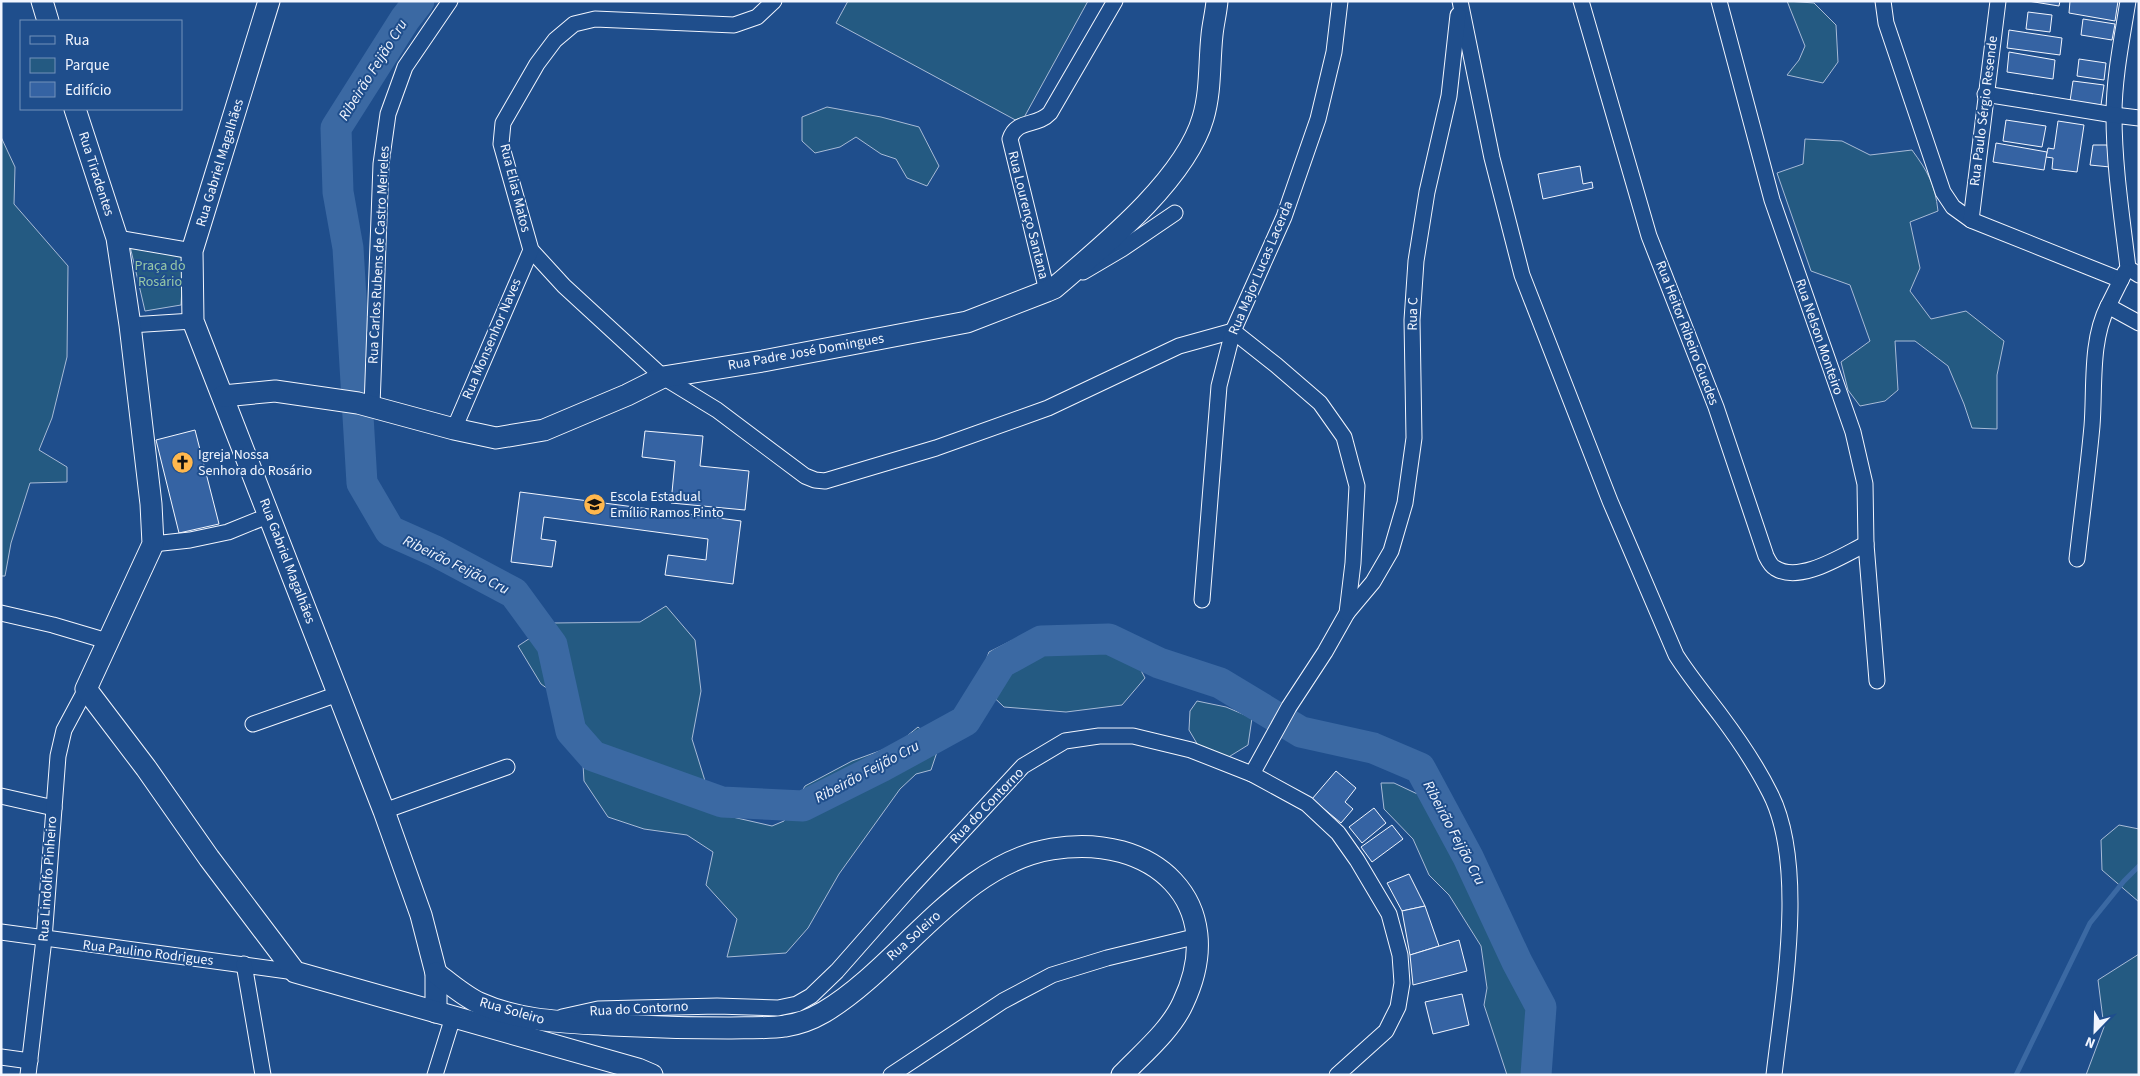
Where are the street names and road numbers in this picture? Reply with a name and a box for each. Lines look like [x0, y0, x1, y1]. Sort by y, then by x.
street label: Rua Paulo Sérgio Resende [1965, 35, 2003, 187]
street label: Rua Gabriel Magalhães [191, 97, 249, 229]
street label: Rua Tiradentes [73, 129, 119, 219]
street label: Rua Elias Matos [494, 142, 536, 234]
street label: Rua Carlos Rubens de Castro Meireles [363, 145, 395, 365]
street label: Rua Lourenço Santana [1002, 149, 1054, 281]
street label: Rua Major Lucas Lacerda [1224, 198, 1298, 338]
street label: Rua Heitor Ribeiro Guedes [1650, 258, 1724, 408]
street label: Rua Monsenhor Naves [457, 275, 527, 403]
street label: Rua Nelson Monteiro [1790, 276, 1848, 398]
street label: Rua C [1403, 297, 1423, 331]
street label: Rua Padre José Domingues [726, 328, 886, 376]
street label: Rua Gabriel Magalhães [254, 495, 320, 627]
street label: Rua do Contorno [945, 763, 1029, 849]
street label: Rua Lindolfo Pinheiro [34, 815, 62, 943]
street label: Rua Soleiro [882, 906, 946, 966]
street label: Rua Paulino Rodrigues [82, 935, 215, 971]
street label: Rua Soleiro [477, 992, 547, 1030]
street label: Rua do Contorno [589, 996, 689, 1022]

